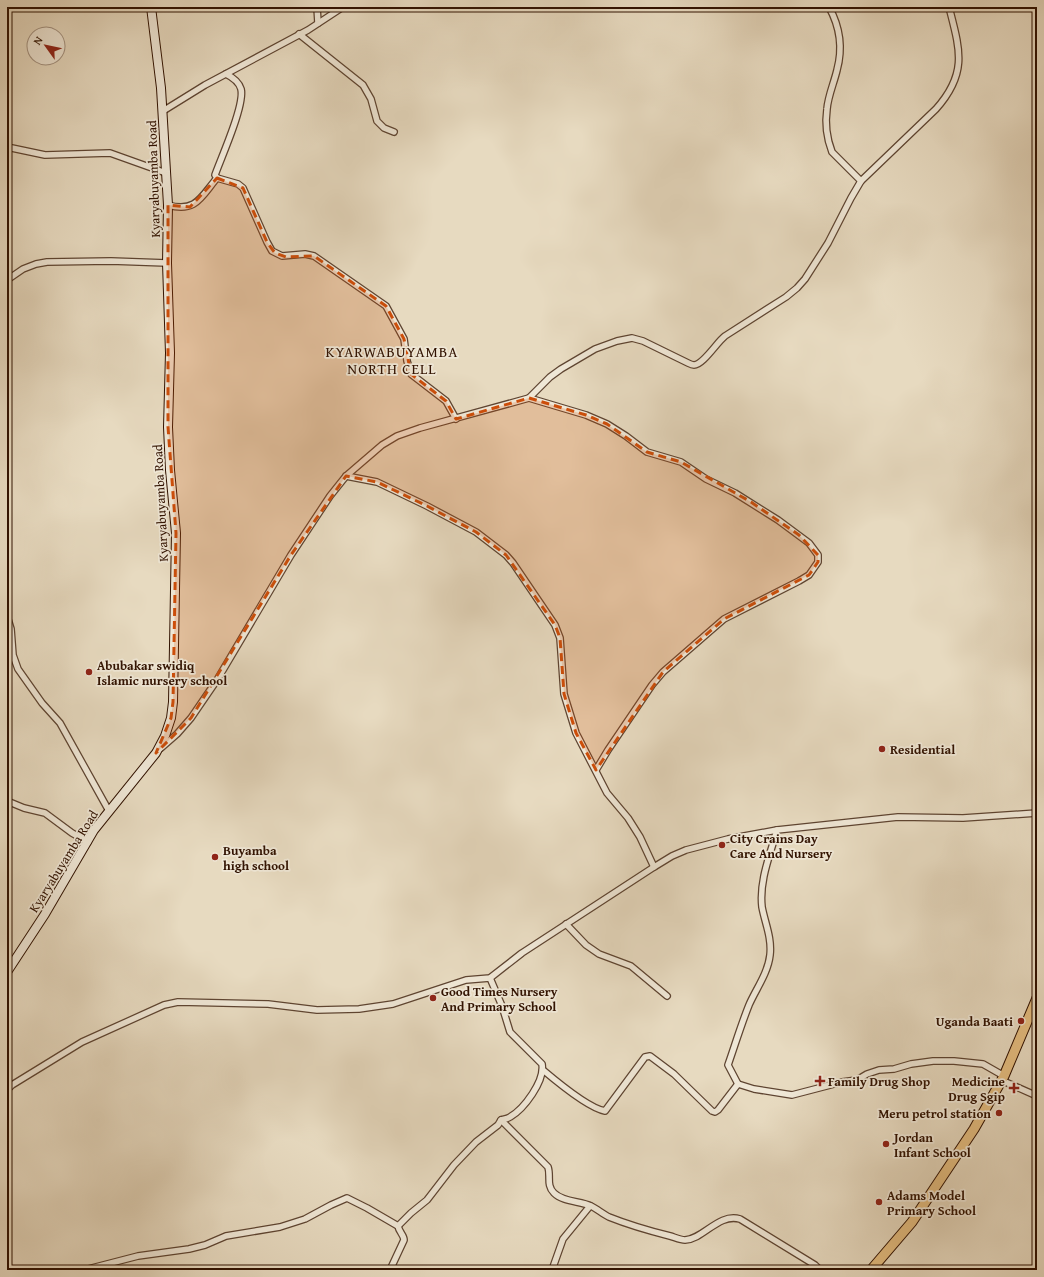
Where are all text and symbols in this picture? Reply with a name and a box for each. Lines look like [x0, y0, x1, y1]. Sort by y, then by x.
north arrow [26, 26, 66, 66]
text: N [29, 33, 47, 48]
street label: Kyaryabuyamba Road [142, 120, 165, 238]
district label: KYARWABUYAMBA NORTH CELL [326, 341, 458, 379]
street label: Kyaryabuyamba Road [148, 444, 173, 562]
place label: Abubakar swidiq Islamic nursery school [97, 656, 227, 690]
marker: Abubakar swidiq Islamic nursery school [84, 667, 94, 677]
place label: Residential [890, 740, 955, 759]
marker: Residential [877, 744, 887, 754]
street label: Kyaryabuyamba Road [24, 806, 103, 916]
place label: City Crains Day Care And Nursery [730, 829, 832, 863]
marker: City Crains Day Care And Nursery [717, 840, 727, 850]
place label: Buyamba high school [223, 841, 289, 875]
marker: Buyamba high school [210, 852, 220, 862]
place label: Good Times Nursery And Primary School [441, 982, 558, 1016]
marker: Good Times Nursery And Primary School [428, 993, 438, 1003]
place label: Uganda Baati [936, 1012, 1013, 1031]
marker: Uganda Baati [1016, 1016, 1026, 1026]
place label: Family Drug Shop [828, 1072, 931, 1091]
place label: Medicine Drug Sgip [948, 1072, 1006, 1106]
marker: Family Drug Shop [815, 1076, 825, 1086]
marker: Medicine Drug Sgip [1008, 1082, 1020, 1094]
place label: Meru petrol station [878, 1104, 991, 1123]
marker: Meru petrol station [994, 1108, 1004, 1118]
place label: Jordan Infant School [892, 1128, 971, 1162]
marker: Jordan Infant School [881, 1139, 891, 1149]
place label: Adams Model Primary School [887, 1186, 976, 1220]
marker: Adams Model Primary School [874, 1197, 884, 1207]

